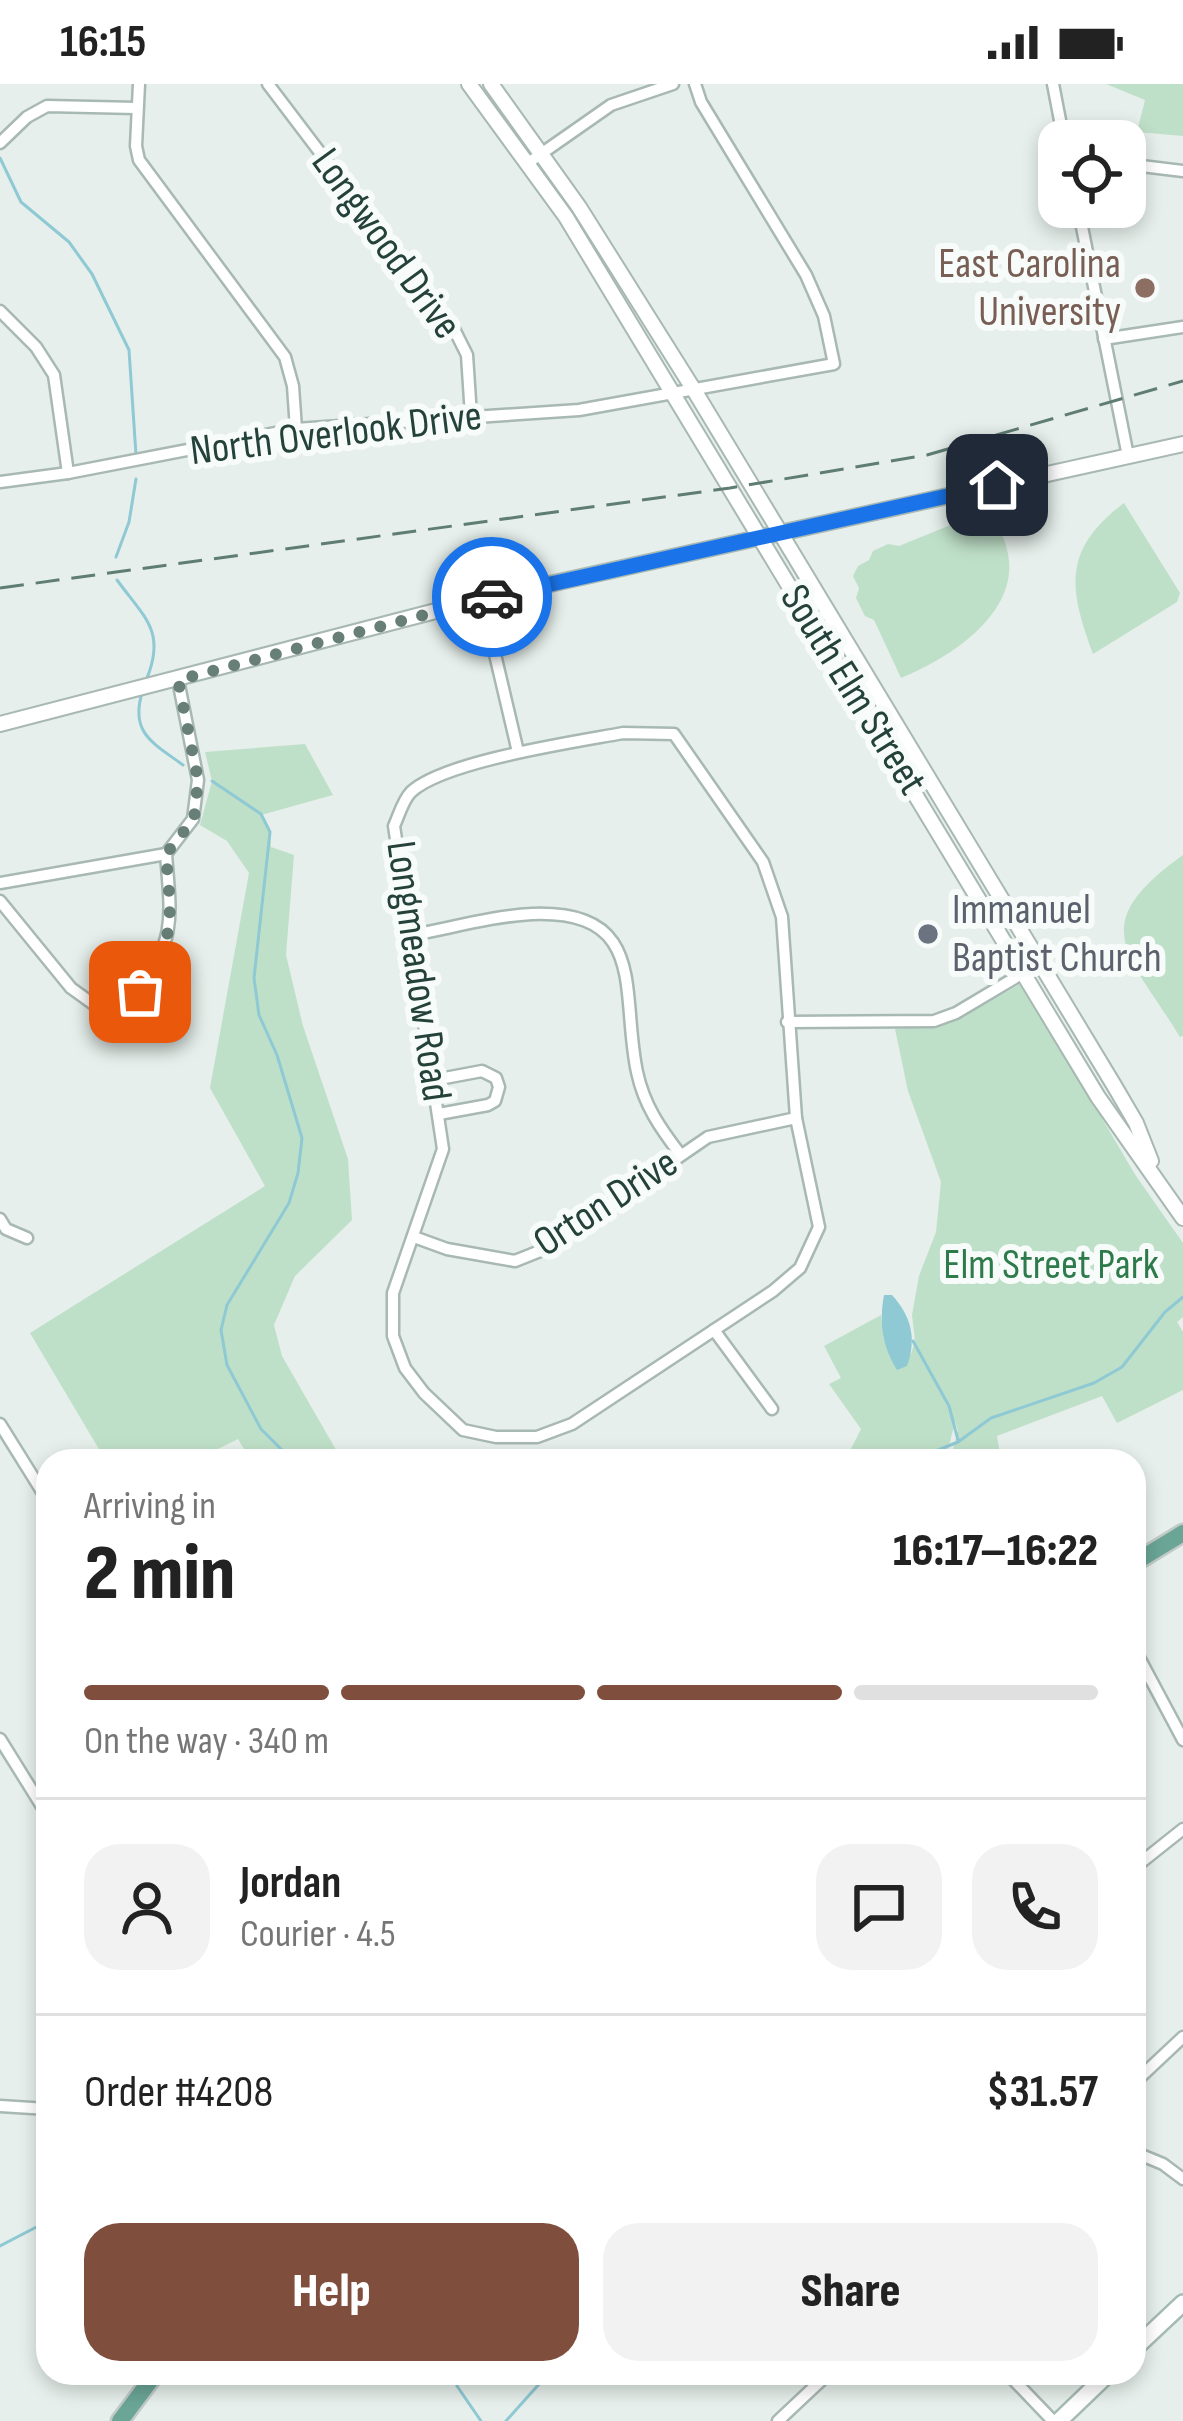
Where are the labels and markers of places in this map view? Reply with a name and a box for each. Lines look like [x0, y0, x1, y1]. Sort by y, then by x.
place label: East Carolina University [938, 239, 1121, 338]
marker: East Carolina University [1132, 275, 1158, 301]
pin [946, 434, 1048, 536]
place label: Immanuel Baptist Church [952, 885, 1162, 984]
marker: Immanuel Baptist Church [915, 921, 941, 947]
pin [89, 941, 191, 1043]

